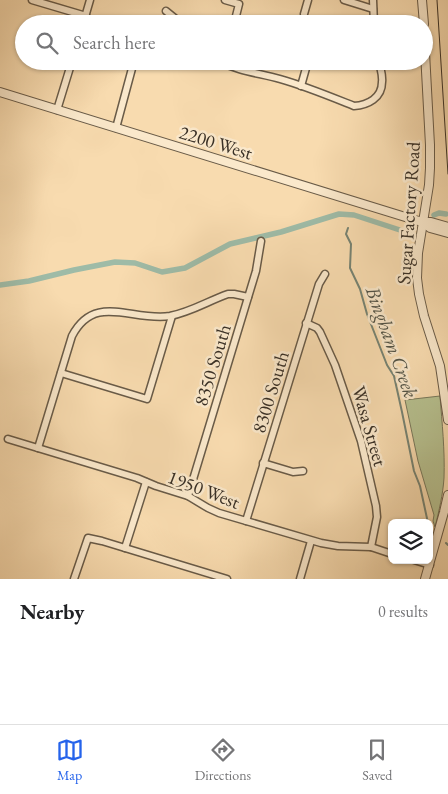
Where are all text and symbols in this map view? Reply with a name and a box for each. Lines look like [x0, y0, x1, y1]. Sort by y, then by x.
search box [15, 15, 433, 70]
icon: search [33, 29, 61, 57]
text: Search here [73, 30, 155, 55]
street label: 2200 West [176, 120, 256, 165]
street label: Sugar Factory Road [391, 140, 426, 285]
water label: Bingham Creek [359, 282, 424, 401]
street label: 8350 South [188, 321, 237, 409]
street label: 8300 South [246, 348, 295, 436]
street label: Wasa Street [346, 383, 393, 469]
street label: 1950 West [164, 464, 243, 515]
map controls [388, 519, 433, 564]
button: layers [388, 519, 433, 564]
text: Nearby [20, 598, 84, 625]
text: 0 results [378, 601, 428, 622]
tab: Map [56, 736, 84, 784]
tab: Directions [195, 736, 251, 784]
tab: Saved [362, 736, 392, 784]

